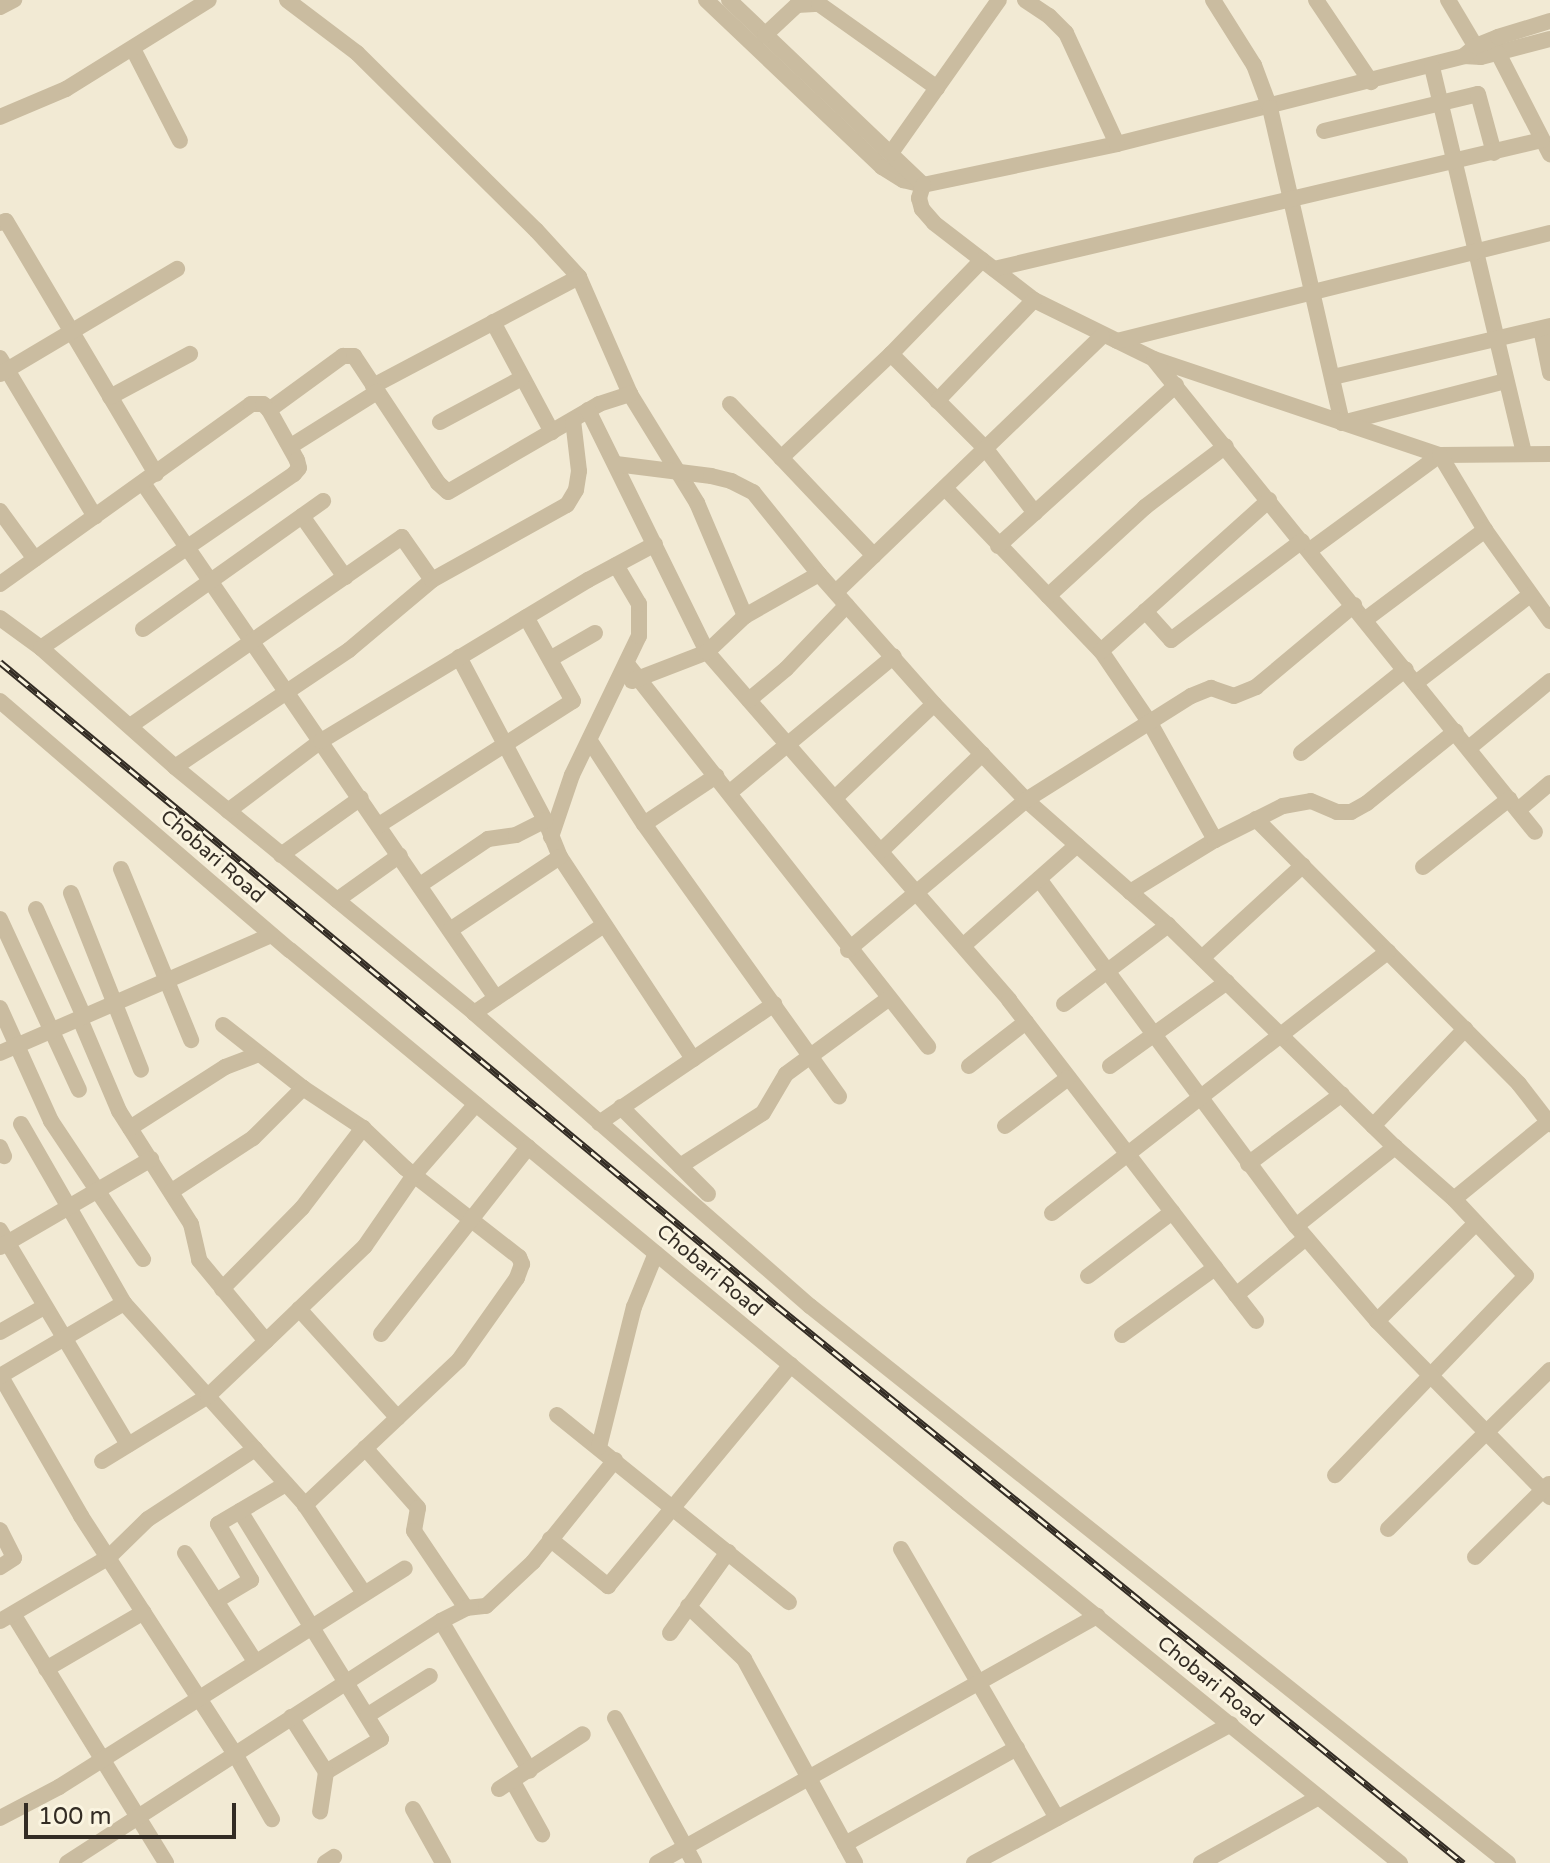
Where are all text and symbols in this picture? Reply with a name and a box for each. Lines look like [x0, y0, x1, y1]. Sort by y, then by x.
street label: Chobari Road [155, 805, 269, 909]
street label: Chobari Road [651, 1220, 767, 1322]
street label: Chobari Road [1152, 1632, 1268, 1732]
scale bar [28, 1787, 240, 1837]
text: 100 m [38, 1802, 112, 1831]

